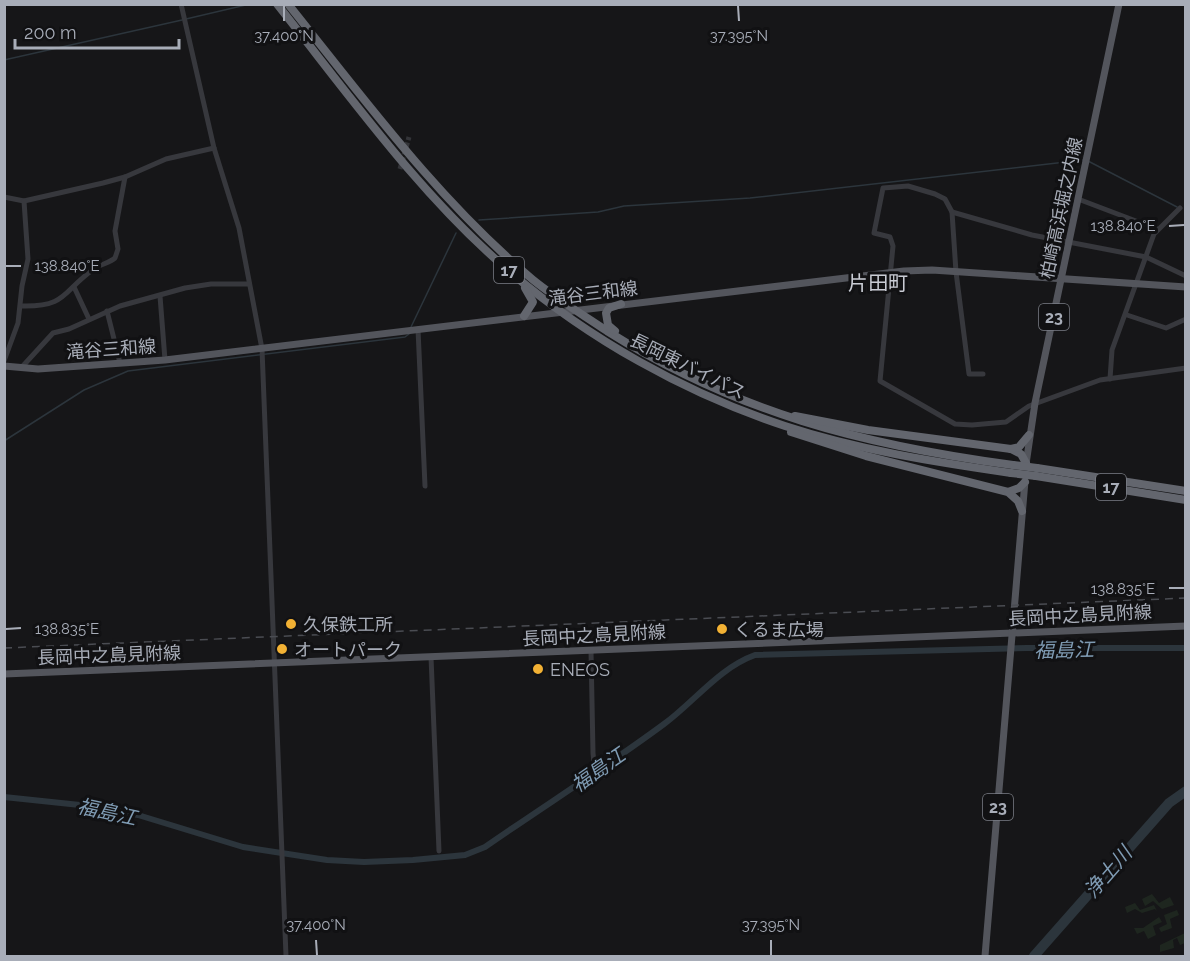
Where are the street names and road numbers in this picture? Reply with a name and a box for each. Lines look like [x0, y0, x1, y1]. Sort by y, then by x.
street label: 柏崎高浜堀之内線 [1036, 135, 1086, 281]
road number: 17 [494, 257, 524, 283]
street label: 滝谷三和線 [547, 277, 639, 309]
road number: 23 [1039, 304, 1069, 330]
street label: 長岡東バイパス [627, 329, 749, 403]
street label: 滝谷三和線 [65, 335, 157, 363]
road number: 17 [1096, 474, 1126, 500]
street label: 長岡中之島見附線 [1008, 601, 1152, 629]
street label: 長岡中之島見附線 [522, 621, 666, 649]
street label: 長岡中之島見附線 [37, 642, 181, 668]
road number: 23 [983, 794, 1013, 820]

